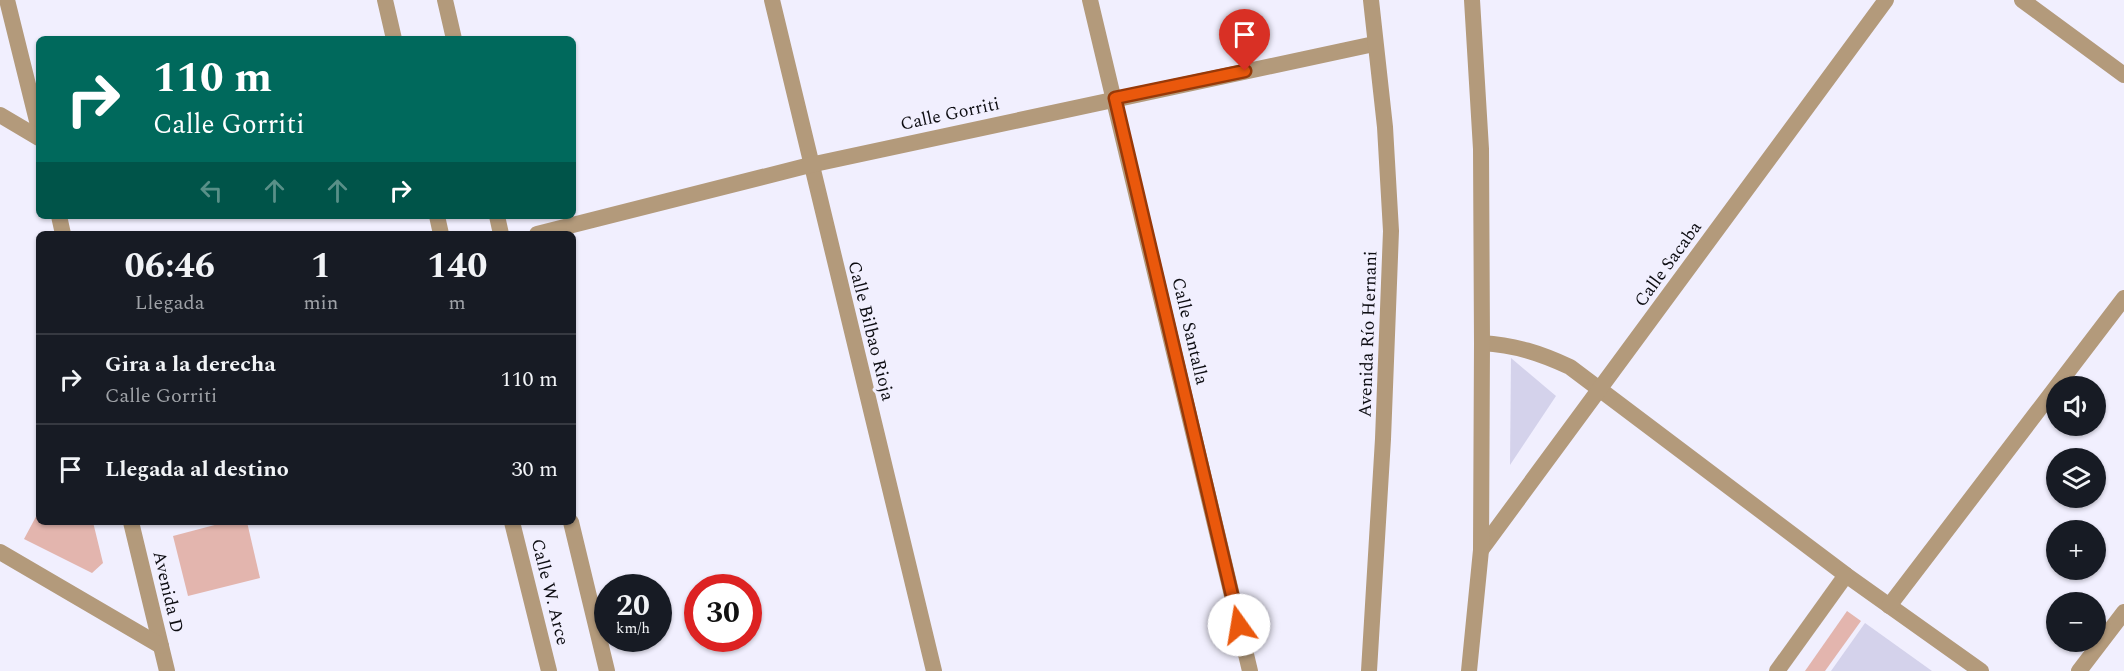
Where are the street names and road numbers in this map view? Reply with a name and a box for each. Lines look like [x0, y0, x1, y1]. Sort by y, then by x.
street label: Calle Gorriti [898, 90, 1002, 138]
street label: Calle Sacaba [1628, 215, 1709, 313]
street label: Avenida Río Hernani [1352, 250, 1384, 418]
street label: Calle Bilbao Rioja [841, 258, 901, 404]
street label: Calle Santalla [1165, 275, 1215, 387]
street label: Calle W. Arce [524, 536, 576, 648]
street label: Avenida D [145, 548, 191, 636]

